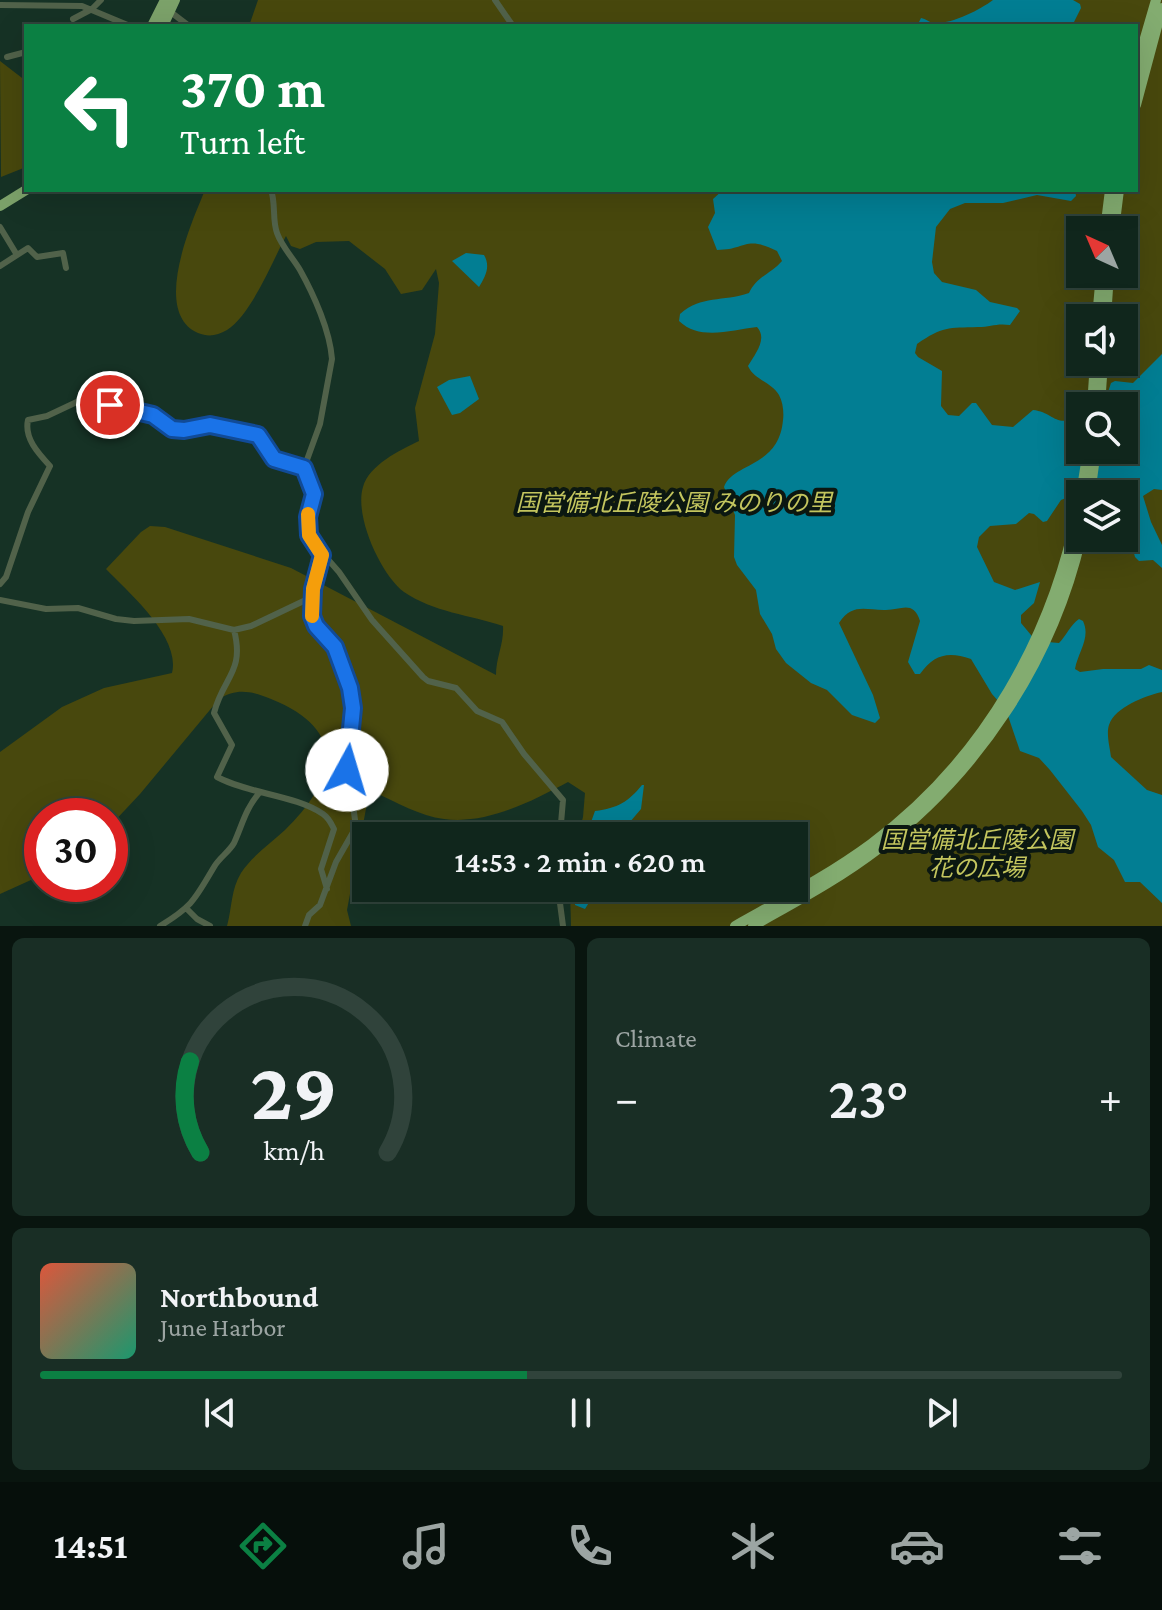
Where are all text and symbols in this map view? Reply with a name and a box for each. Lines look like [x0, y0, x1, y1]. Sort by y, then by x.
icon: left [48, 56, 152, 160]
text: 370 m [180, 57, 325, 119]
text: Turn left [180, 122, 305, 162]
north arrow [1066, 216, 1138, 288]
map controls [1066, 216, 1138, 552]
button: sound [1066, 304, 1138, 376]
pin [76, 371, 144, 439]
icon: arrive [88, 383, 132, 427]
button: search [1066, 392, 1138, 464]
button: layers [1066, 480, 1138, 552]
park label: 国営備北丘陵公園 みのりの里 [516, 489, 834, 516]
position arrow [305, 728, 389, 812]
speed limit sign: 30 [24, 798, 128, 902]
park label: 国営備北丘陵公園 花の広場 [881, 826, 1076, 881]
text: 14:53 · 2 min · 620 m [454, 845, 706, 878]
text: Climate [615, 1024, 697, 1053]
text: 29 [250, 1044, 337, 1137]
text: 23° [828, 1064, 909, 1131]
text: − [615, 1074, 638, 1122]
text: + [1099, 1074, 1122, 1122]
text: km/h [263, 1134, 324, 1166]
text: Northbound [160, 1280, 318, 1313]
text: June Harbor [160, 1313, 286, 1342]
icon: previous [198, 1391, 242, 1435]
icon: pause [559, 1391, 603, 1435]
icon: next [920, 1391, 964, 1435]
icon: directions [235, 1518, 291, 1574]
icon: music [398, 1518, 454, 1574]
icon: phone [562, 1518, 618, 1574]
icon: climate [725, 1518, 781, 1574]
icon: car [889, 1518, 945, 1574]
icon: filters [1052, 1518, 1108, 1574]
text: 14:51 [54, 1526, 128, 1566]

